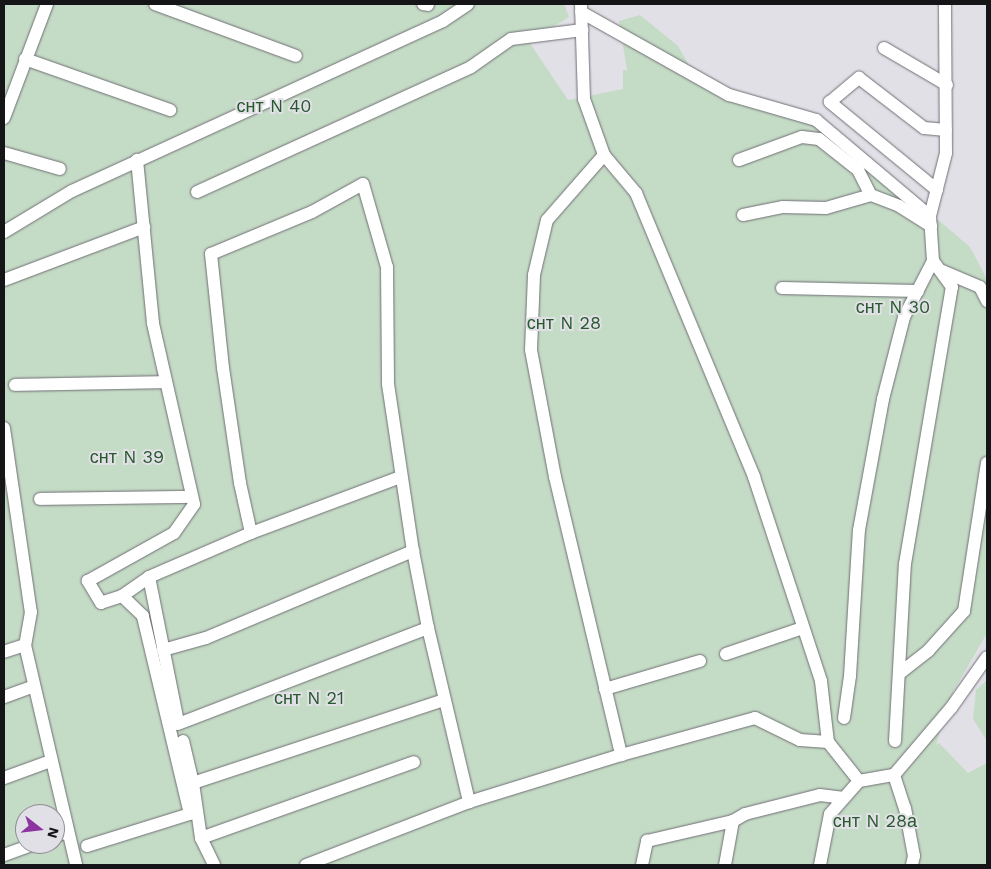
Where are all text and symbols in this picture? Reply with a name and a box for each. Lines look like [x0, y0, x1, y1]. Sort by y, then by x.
park label: снт N 40 [237, 95, 311, 117]
park label: снт N 30 [856, 296, 930, 318]
park label: снт N 28 [527, 312, 601, 334]
park label: снт N 39 [90, 446, 164, 468]
park label: снт N 21 [274, 687, 344, 709]
north arrow [15, 804, 65, 854]
park label: снт N 28а [833, 810, 917, 832]
text: N [44, 826, 63, 840]

